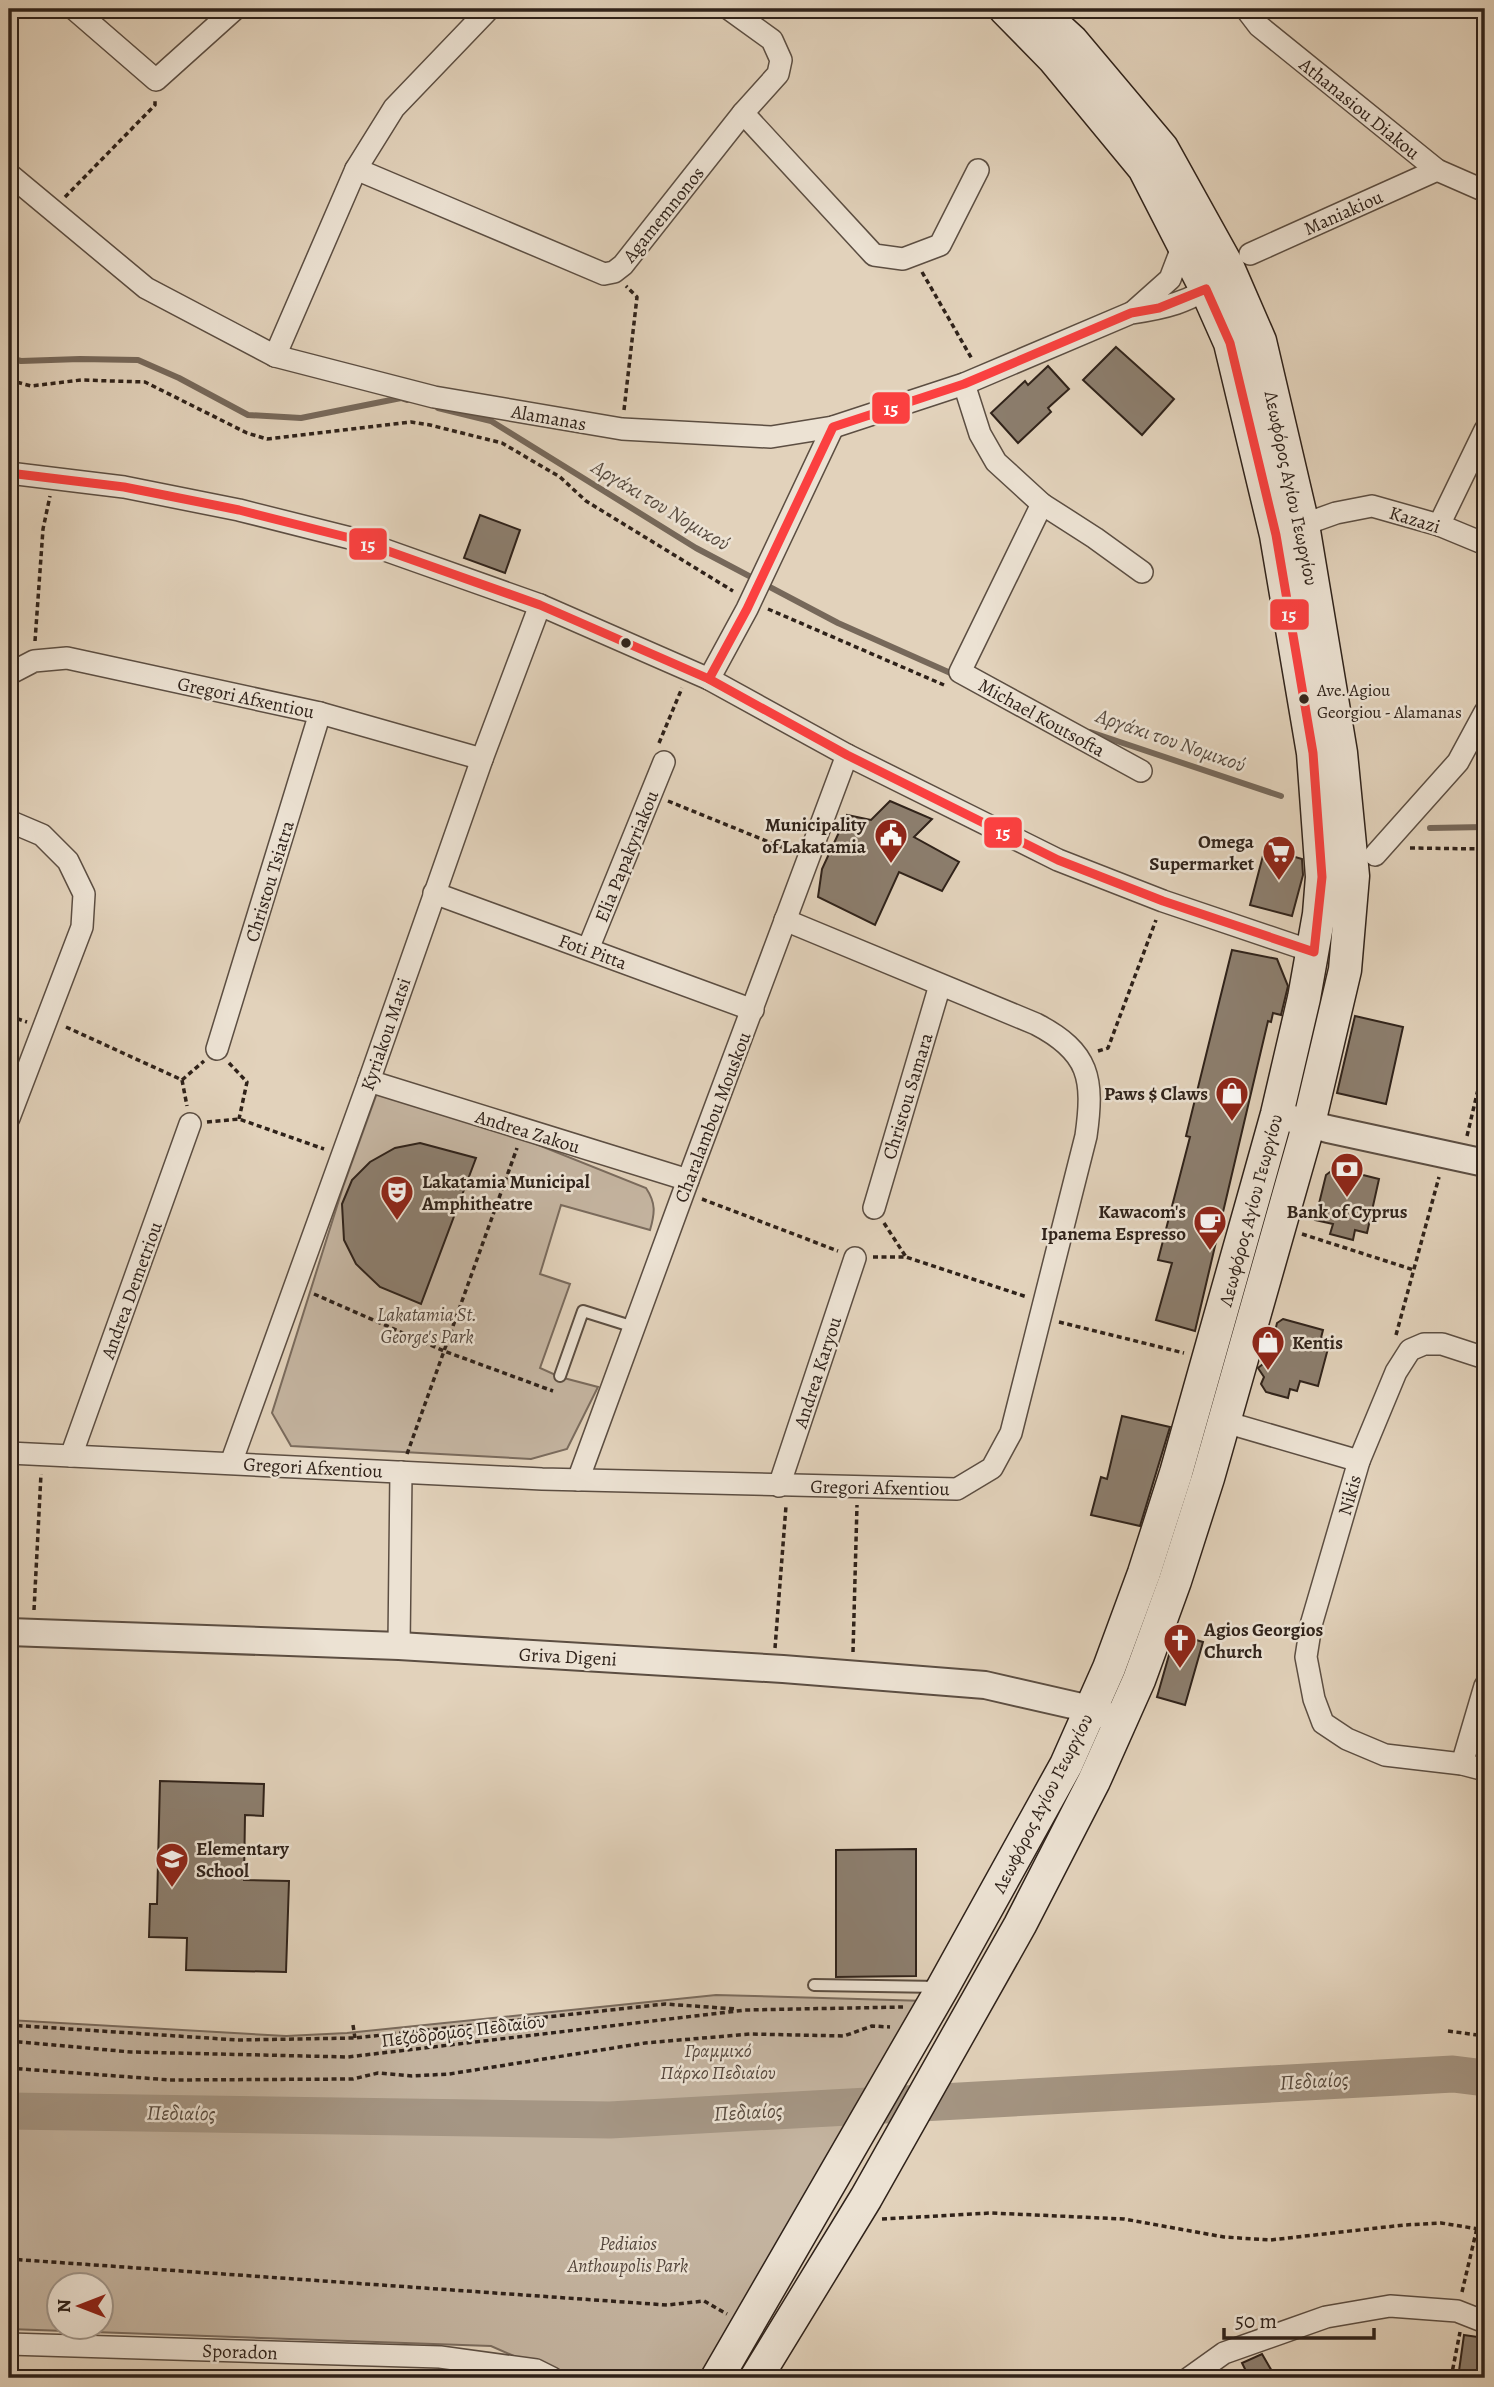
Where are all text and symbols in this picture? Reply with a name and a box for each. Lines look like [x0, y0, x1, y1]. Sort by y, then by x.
street label: Athanasiou Diakou [1293, 51, 1426, 166]
street label: Agamemnonos [616, 161, 711, 269]
street label: Maniakiou [1300, 184, 1388, 242]
street label: Λεωφόρος Αγίου Γεωργίου [1257, 388, 1324, 588]
line badge: 15 [871, 391, 911, 425]
text: 15 [884, 396, 898, 422]
street label: Alamanas [508, 398, 588, 437]
water label: Αργάκι του Νομικού [586, 452, 735, 557]
street label: Kazazi [1386, 500, 1444, 540]
line badge: 15 [348, 527, 388, 561]
text: 15 [361, 532, 375, 558]
line badge: 15 [1269, 598, 1310, 631]
text: 15 [1282, 602, 1296, 628]
unlabelled marker [619, 636, 633, 650]
street label: Gregori Afxentiou [175, 671, 317, 725]
street label: Michael Koutsofta [974, 672, 1110, 763]
place label: Ave. Agiou Georgiou - Alamanas [1316, 679, 1462, 724]
marker: Ave. Agiou Georgiou - Alamanas [1297, 692, 1311, 706]
water label: Αργάκι του Νομικού [1092, 701, 1250, 779]
street label: Elia Papakyriakou [589, 786, 665, 926]
place label: Municipality of Lakatamia [762, 812, 867, 860]
public building icon: Municipality of Lakatamia [872, 816, 910, 865]
line badge: 15 [983, 816, 1023, 849]
street label: Christou Tsiatra [239, 817, 301, 945]
text: 15 [996, 820, 1010, 846]
place label: Omega Supermarket [1149, 829, 1255, 877]
supermarket icon: Omega Supermarket [1260, 833, 1298, 882]
street label: Foti Pitta [555, 928, 630, 976]
street label: Kyriakou Matsi [354, 974, 417, 1094]
street label: Charalambou Mouskou [668, 1027, 758, 1207]
street label: Christou Samara [876, 1030, 940, 1163]
shop icon: Paws $ Claws [1213, 1074, 1251, 1123]
place label: Paws $ Claws [1104, 1081, 1208, 1107]
street label: Andrea Zakou [471, 1103, 584, 1160]
street label: Λεωφόρος Αγίου Γεωργίου [1212, 1111, 1289, 1310]
bank icon: Bank of Cyprus [1328, 1150, 1366, 1199]
place label: Lakatamia Municipal Amphitheatre [421, 1169, 590, 1217]
theatre icon: Lakatamia Municipal Amphitheatre [378, 1173, 416, 1222]
place label: Kawacom's Ipanema Espresso [1041, 1199, 1186, 1247]
place label: Bank of Cyprus [1287, 1199, 1408, 1225]
cafe icon: Kawacom's Ipanema Espresso [1191, 1203, 1229, 1252]
street label: Andrea Demetriou [95, 1217, 169, 1364]
park label: Lakatamia St. George's Park [377, 1302, 477, 1350]
street label: Andrea Karyou [787, 1313, 848, 1432]
shop icon: Kentis [1249, 1323, 1287, 1372]
place label: Kentis [1292, 1330, 1343, 1356]
street label: Gregori Afxentiou [243, 1451, 384, 1485]
street label: Nikis [1332, 1472, 1368, 1519]
street label: Gregori Afxentiou [810, 1474, 951, 1502]
place label: Agios Georgios Church [1203, 1617, 1324, 1665]
church icon: Agios Georgios Church [1161, 1621, 1199, 1670]
street label: Griva Digeni [518, 1641, 618, 1673]
street label: Λεωφόρος Αγίου Γεωργίου [986, 1709, 1099, 1899]
place label: Elementary School [196, 1836, 290, 1884]
school or university icon: Elementary School [153, 1840, 191, 1889]
street label: Πεζόδρομος Πεδιαίου [380, 2008, 547, 2054]
park label: Γραμμικό Πάρκο Πεδιαίου [660, 2038, 776, 2086]
water label: Πεδιαίος [1279, 2065, 1349, 2097]
water label: Πεδιαίος [713, 2096, 783, 2128]
water label: Πεδιαίος [146, 2098, 216, 2128]
park label: Pediaios Anthoupolis Park [567, 2231, 688, 2279]
north arrow [46, 2272, 116, 2342]
scale bar [1224, 2296, 1375, 2340]
text: N [51, 2299, 77, 2313]
text: 50 m [1235, 2307, 1277, 2335]
street label: Sporadon [202, 2338, 278, 2366]

